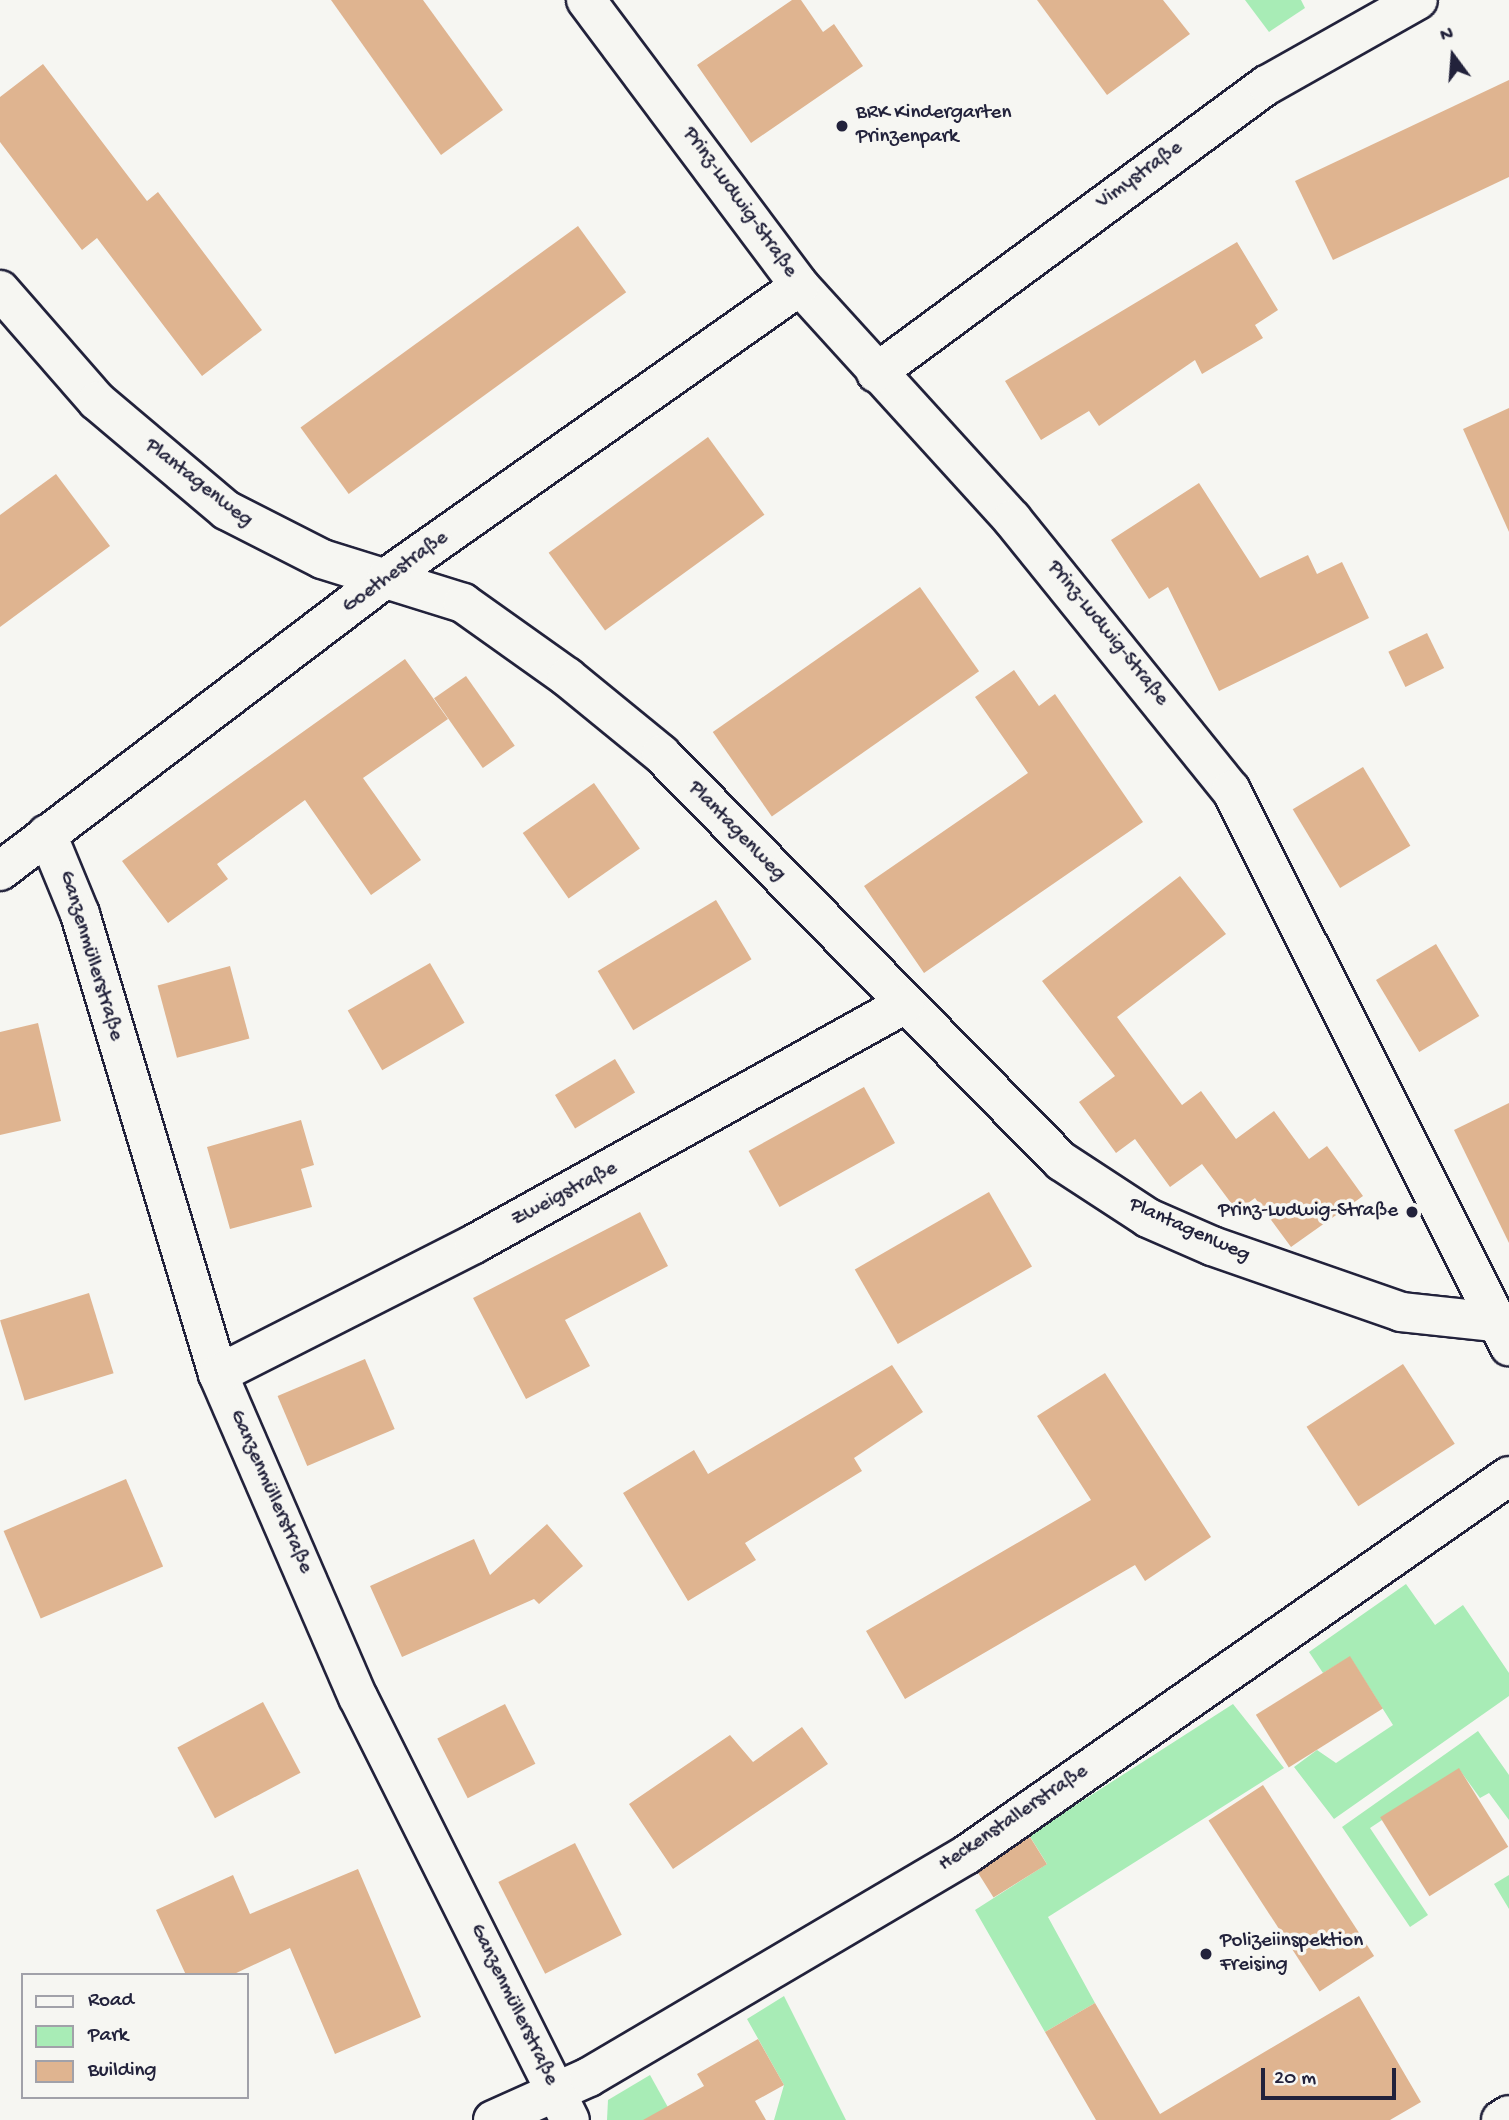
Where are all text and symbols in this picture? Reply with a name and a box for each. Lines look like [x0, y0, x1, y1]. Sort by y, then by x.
north arrow [1418, 21, 1488, 91]
text: N [1438, 23, 1456, 48]
place label: BRK Kindergarten Prinzenpark [856, 101, 1011, 151]
marker: BRK Kindergarten Prinzenpark [834, 118, 850, 134]
street label: Prinz-Ludwig-Straße [676, 123, 802, 283]
street label: Vimystraße [1092, 136, 1188, 216]
street label: Plantagenweg [139, 434, 257, 534]
street label: Goethestraße [338, 526, 454, 620]
street label: Prinz-Ludwig-Straße [1041, 556, 1173, 712]
street label: Plantagenweg [682, 777, 790, 887]
street label: Ganzenmüllerstraße [52, 868, 128, 1044]
street label: Zweigstraße [508, 1157, 622, 1233]
street label: Plantagenweg [1125, 1193, 1253, 1269]
place label: Prinz-Ludwig-Straße [1218, 1199, 1398, 1225]
marker: Prinz-Ludwig-Straße [1404, 1204, 1420, 1220]
street label: Ganzenmüllerstraße [223, 1406, 317, 1578]
street label: Heckenstallerstraße [935, 1760, 1093, 1878]
street label: Ganzenmüllerstraße [463, 1920, 563, 2090]
place label: Polizeiinspektion Freising [1220, 1929, 1363, 1979]
marker: Polizeiinspektion Freising [1198, 1946, 1214, 1962]
legend [21, 1973, 248, 2099]
text: Road [88, 1989, 134, 2014]
text: Park [88, 2024, 128, 2049]
scale bar [1264, 2054, 1399, 2098]
text: Building [88, 2059, 157, 2084]
text: 20 m [1274, 2067, 1316, 2092]

